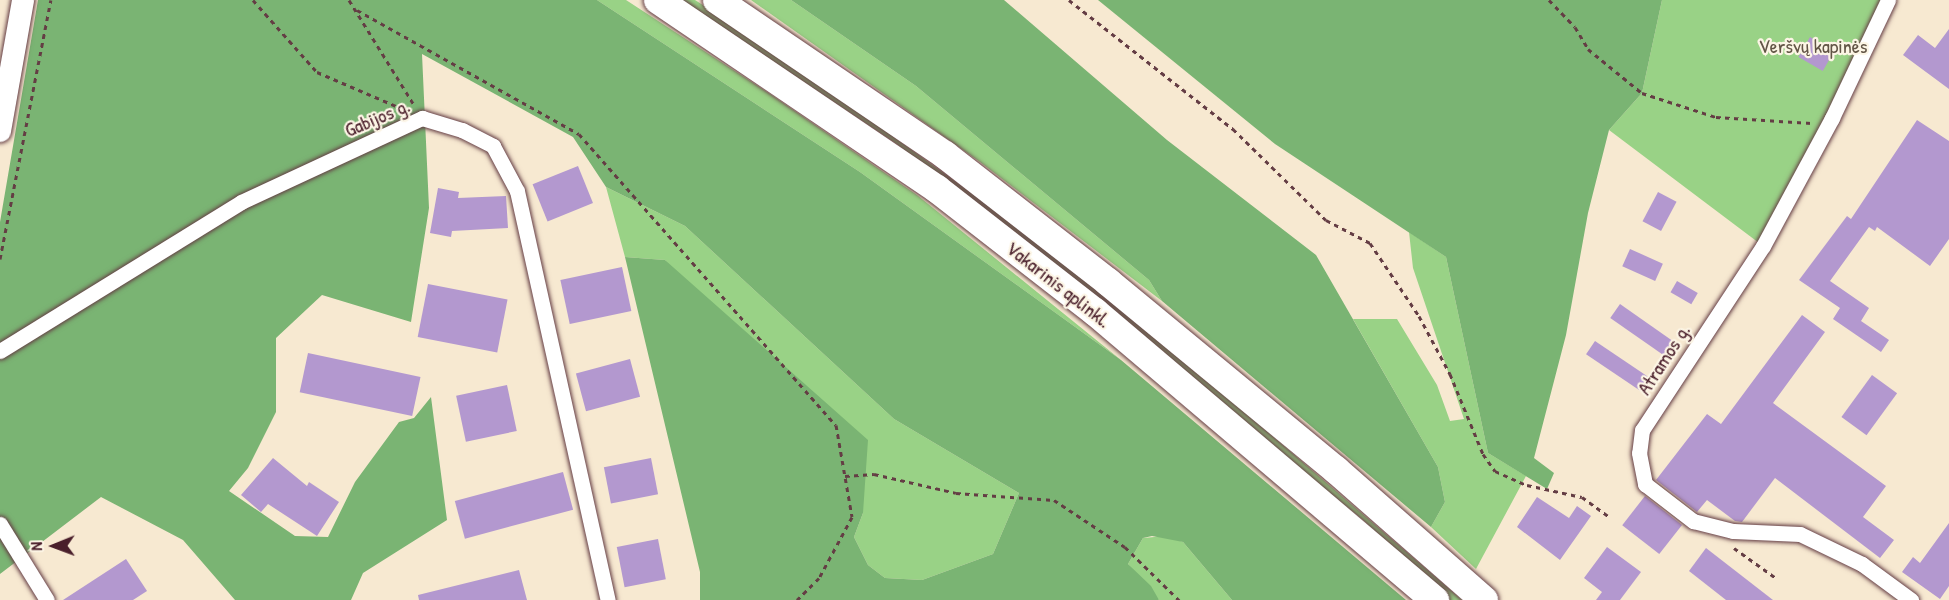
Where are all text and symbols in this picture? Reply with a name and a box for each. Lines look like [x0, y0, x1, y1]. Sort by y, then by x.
park label: Veršvų kapinės [1758, 33, 1868, 57]
street label: Gabijos g. [341, 93, 413, 141]
street label: Vakarinis aplinkl. [1002, 236, 1116, 332]
street label: Atramos g. [1631, 319, 1695, 399]
north arrow [24, 516, 84, 576]
text: N [25, 542, 47, 551]

